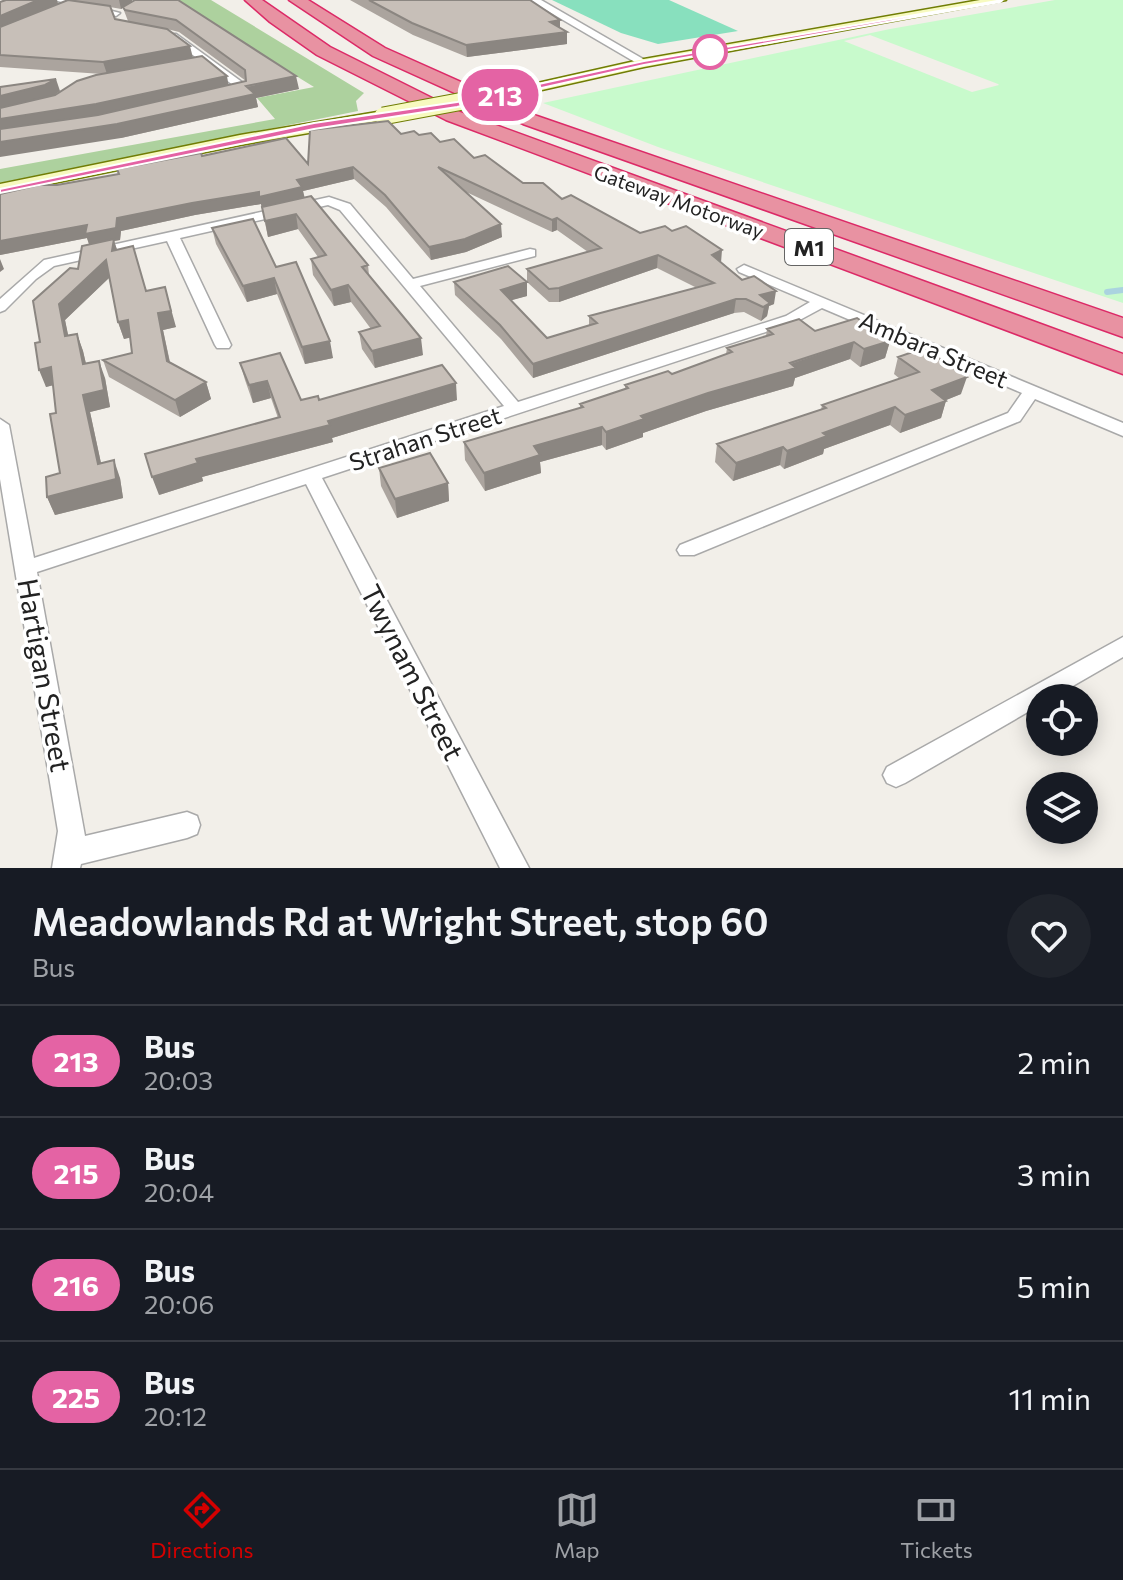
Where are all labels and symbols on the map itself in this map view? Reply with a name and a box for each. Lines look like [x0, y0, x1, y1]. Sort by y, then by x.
unlabelled marker [693, 35, 727, 69]
line badge: 213 [454, 69, 546, 121]
street label: Gateway Motorway [591, 159, 767, 243]
road number: M1 [785, 229, 833, 265]
street label: Ambara Street [855, 305, 1013, 393]
street label: Strahan Street [345, 400, 505, 476]
street label: Hartigan Street [11, 576, 79, 774]
street label: Twynam Street [354, 578, 472, 766]

